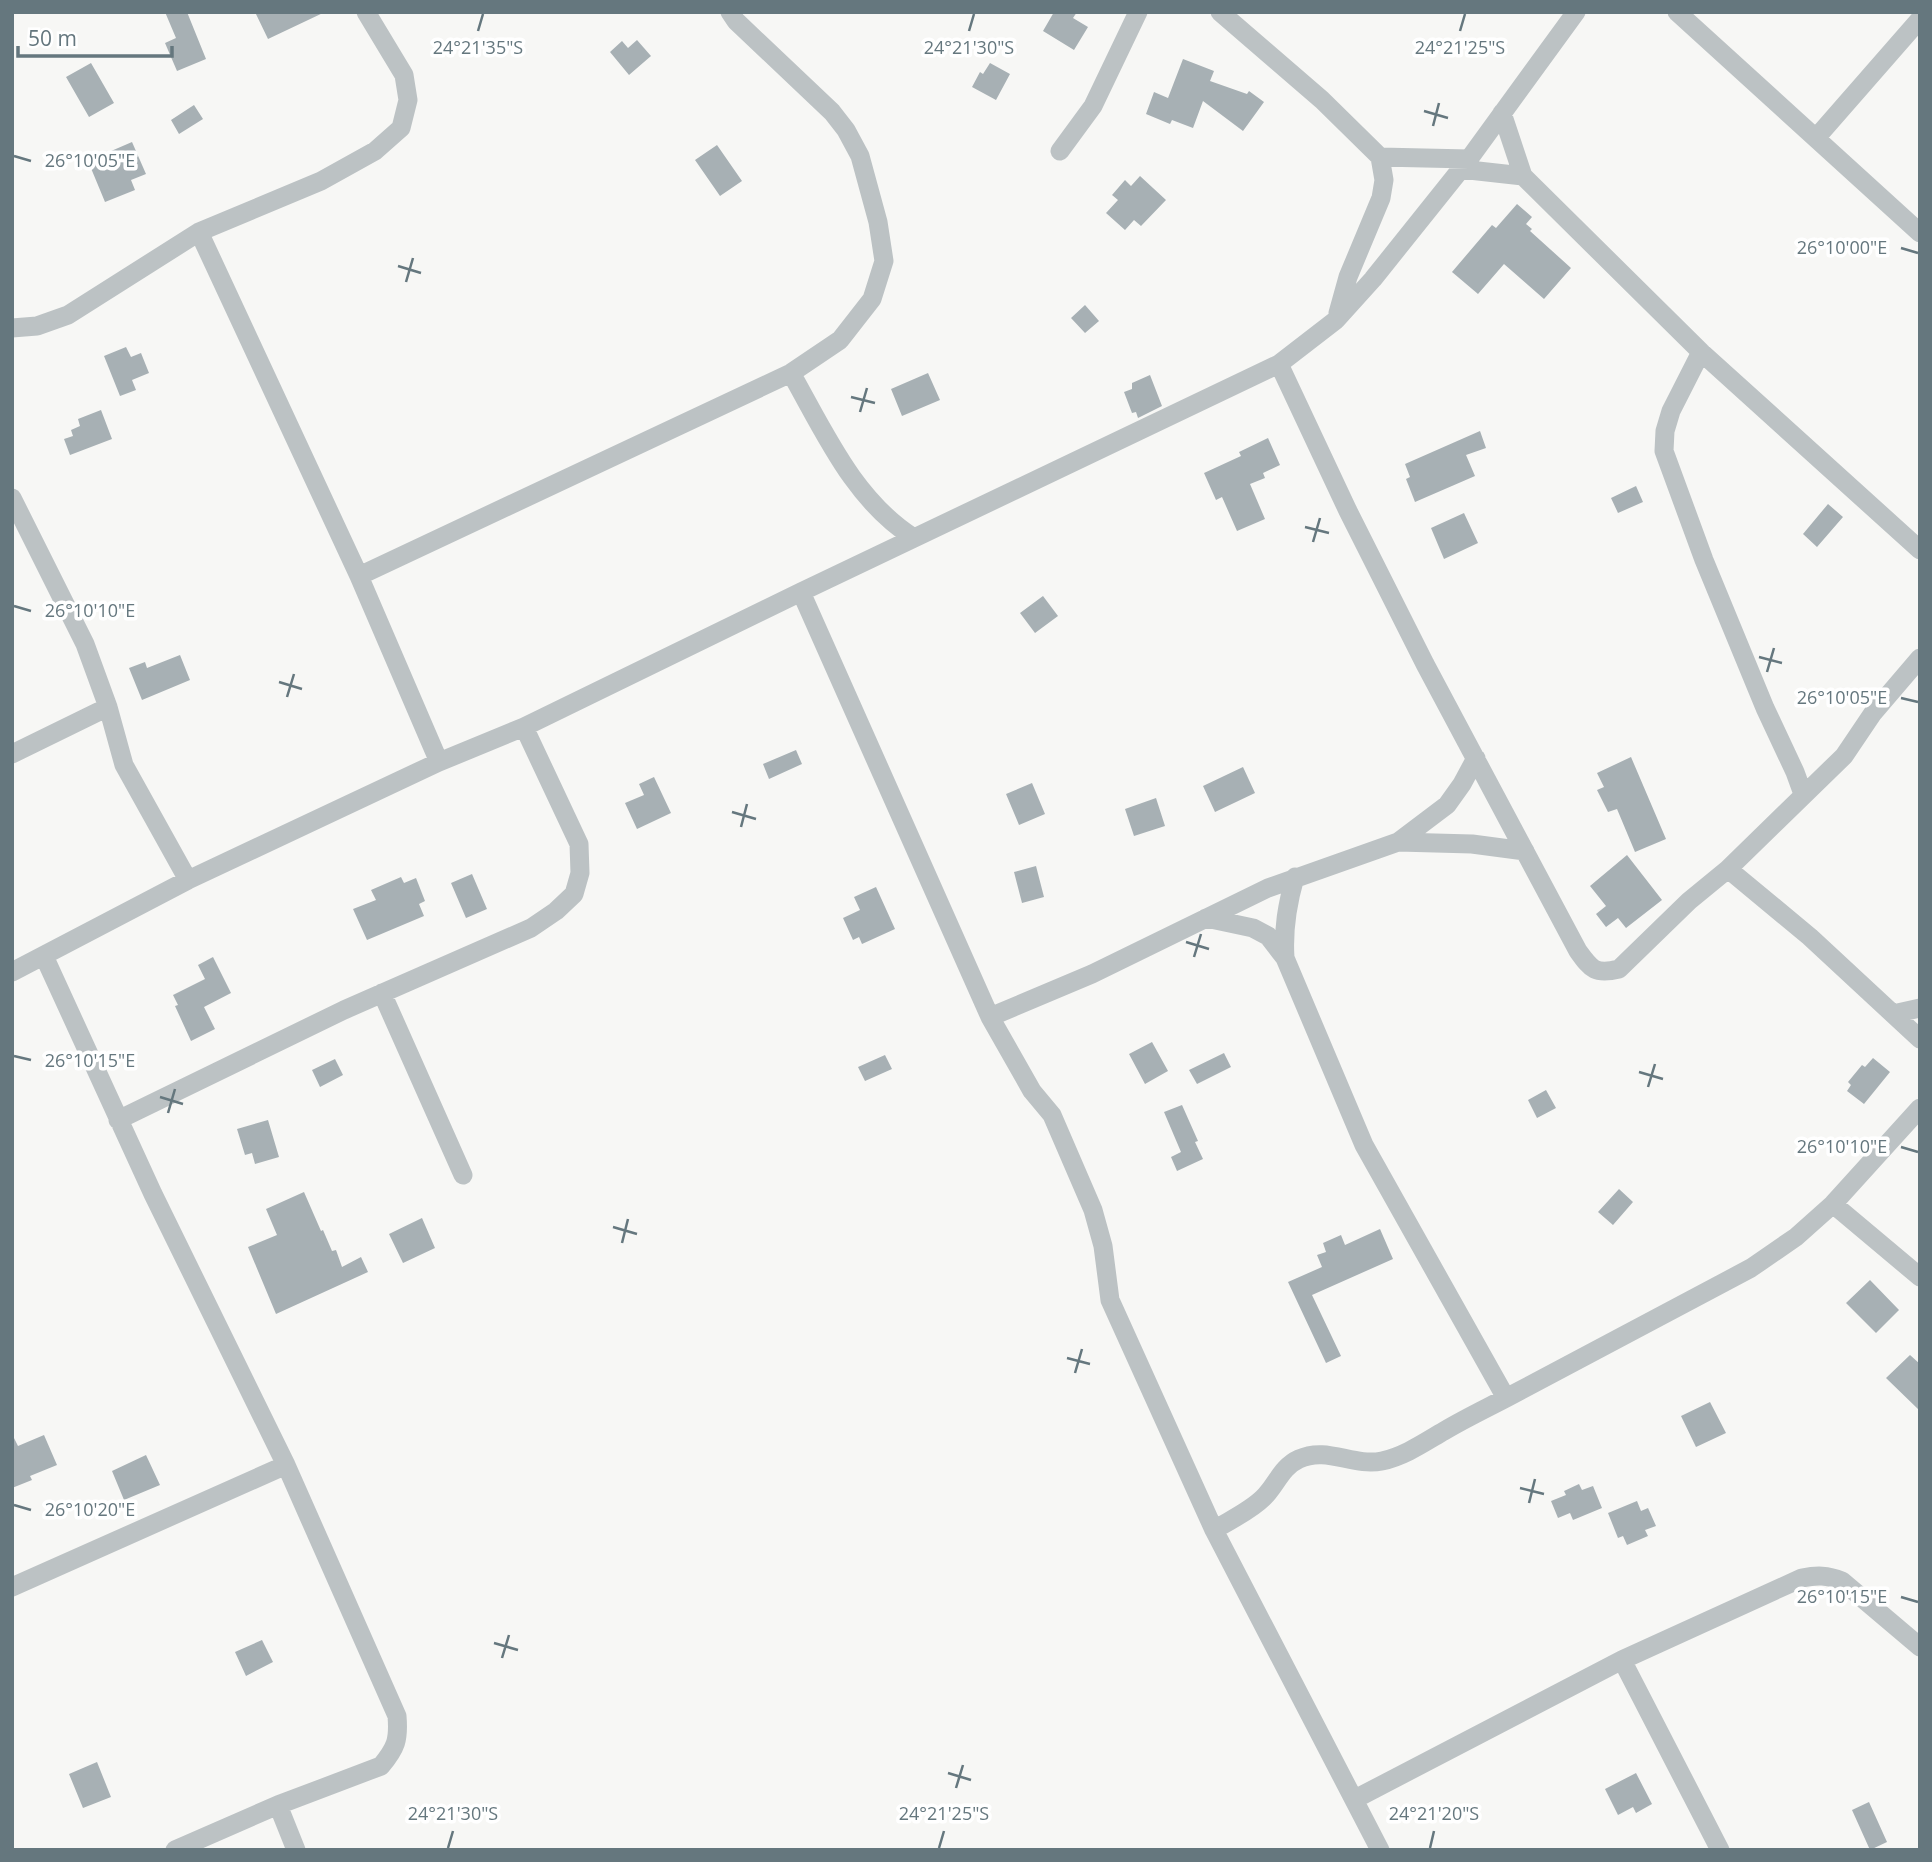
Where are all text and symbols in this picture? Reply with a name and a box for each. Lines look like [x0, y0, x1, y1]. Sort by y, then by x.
scale bar [18, 14, 172, 58]
text: 50 m [28, 24, 77, 52]
text: 24°21'35"S [433, 35, 523, 59]
text: 24°21'30"S [924, 35, 1014, 59]
text: 24°21'25"S [1415, 35, 1505, 59]
text: 26°10'05"E [45, 148, 135, 172]
text: 26°10'00"E [1797, 235, 1887, 259]
text: 26°10'10"E [45, 598, 135, 622]
text: 26°10'05"E [1797, 685, 1887, 709]
text: 26°10'15"E [45, 1048, 135, 1072]
text: 26°10'10"E [1797, 1134, 1887, 1158]
text: 26°10'20"E [45, 1497, 135, 1521]
text: 26°10'15"E [1797, 1584, 1887, 1608]
text: 24°21'30"S [408, 1801, 498, 1825]
text: 24°21'25"S [899, 1801, 989, 1825]
text: 24°21'20"S [1389, 1801, 1479, 1825]

